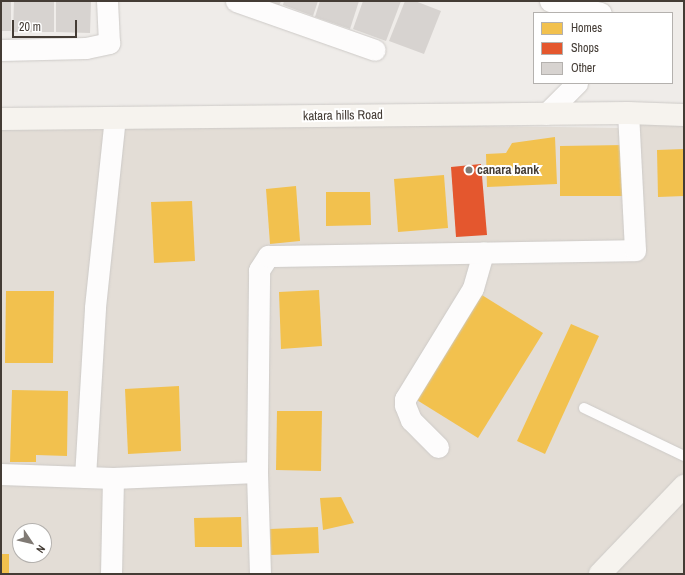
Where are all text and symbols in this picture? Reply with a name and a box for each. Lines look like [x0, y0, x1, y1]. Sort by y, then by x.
scale bar [14, 12, 79, 38]
legend [533, 12, 673, 84]
text: 20 m [19, 19, 41, 35]
text: Homes [571, 20, 602, 36]
text: Shops [571, 40, 599, 56]
text: Other [571, 60, 596, 76]
street label: katara hills Road [303, 108, 383, 124]
place label: canara bank [477, 162, 539, 178]
marker: canara bank [464, 165, 474, 175]
north arrow [12, 523, 52, 563]
text: N [33, 543, 49, 556]

